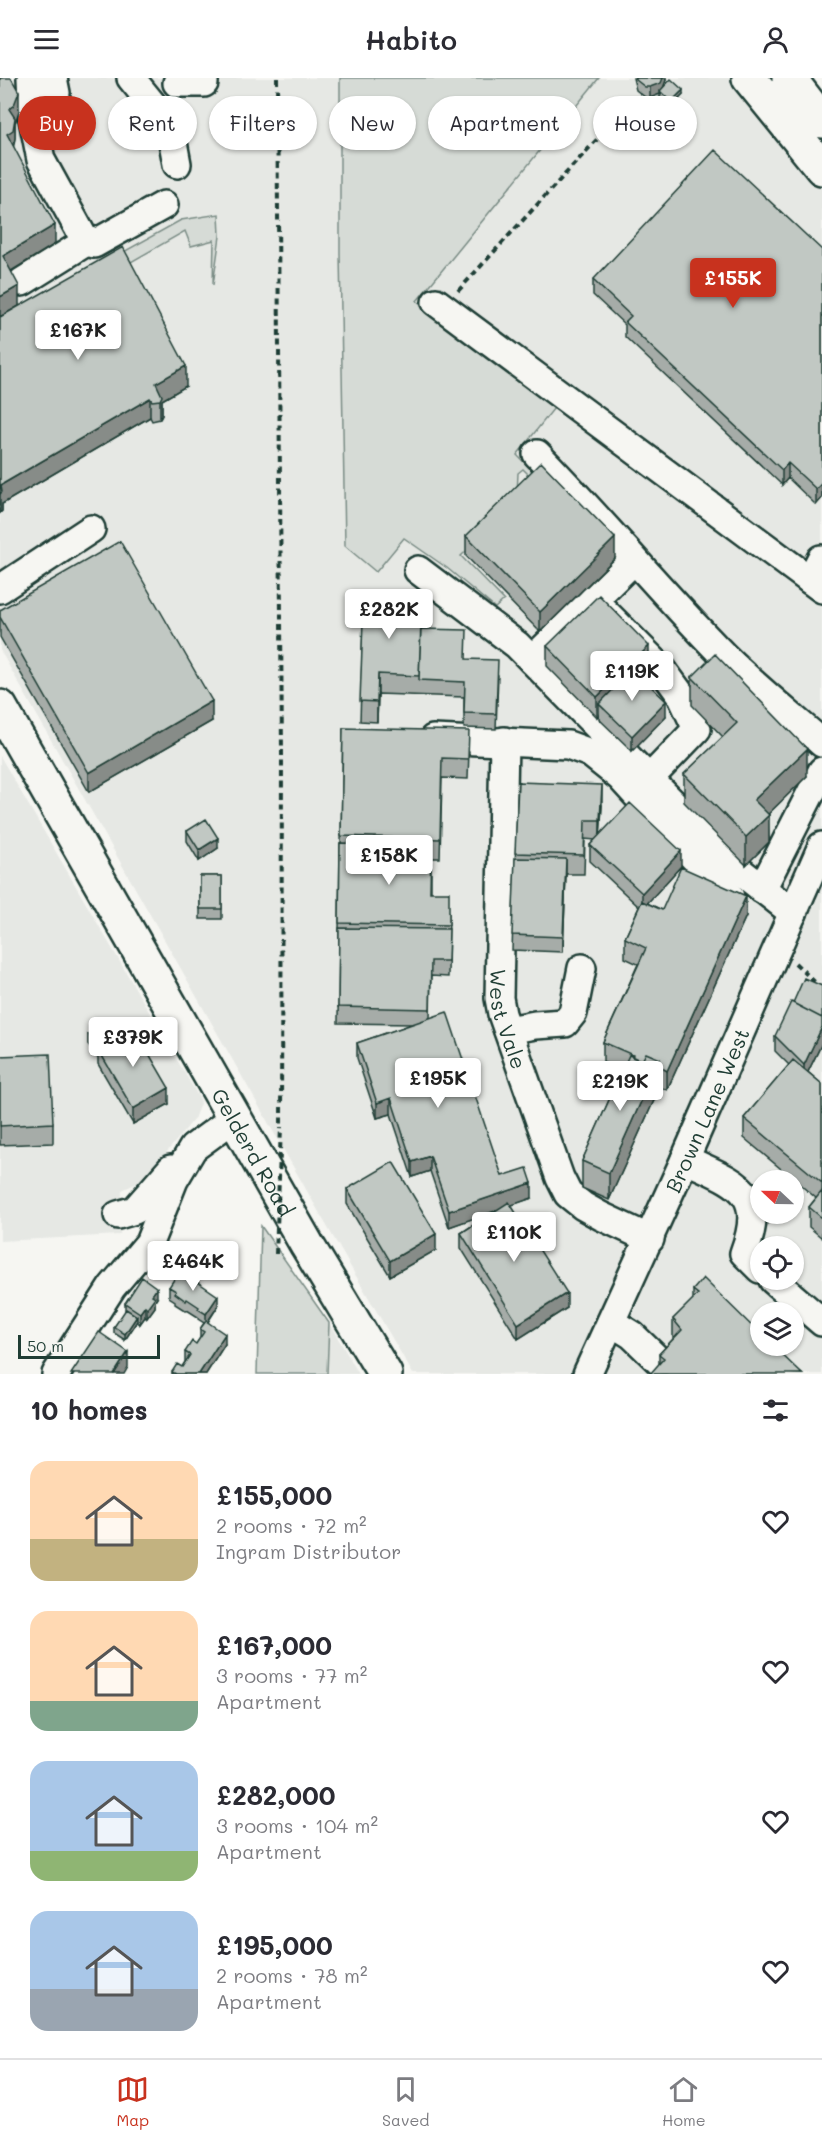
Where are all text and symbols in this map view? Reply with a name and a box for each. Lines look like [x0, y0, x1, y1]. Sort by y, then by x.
text: Habito [365, 22, 457, 57]
icon: menu [30, 23, 63, 56]
icon: person [759, 23, 792, 56]
chip: Buy [18, 96, 96, 150]
chip: Rent [108, 96, 197, 150]
chip: Filters [209, 96, 317, 150]
chip: New [329, 96, 416, 150]
chip: Apartment [428, 96, 581, 150]
chip: House [593, 96, 697, 150]
pin: £155K [691, 258, 775, 309]
text: £155K [704, 264, 762, 290]
pin: £167K [36, 310, 120, 361]
text: £167K [49, 316, 107, 342]
pin: £282K [347, 589, 431, 640]
text: £282K [359, 595, 419, 621]
pin: £119K [590, 651, 674, 702]
text: £119K [604, 657, 660, 683]
pin: £158K [347, 835, 431, 886]
text: £158K [360, 841, 418, 867]
street label: West Vale [485, 968, 534, 1072]
pin: £379K [91, 1017, 175, 1068]
text: £379K [103, 1023, 163, 1049]
street label: Brown Lane West [658, 1023, 754, 1196]
pin: £195K [396, 1058, 480, 1109]
pin: £219K [578, 1061, 662, 1112]
text: £195K [409, 1064, 467, 1090]
text: £219K [591, 1067, 649, 1093]
street label: Gelderd Road [207, 1083, 301, 1221]
north arrow [750, 1170, 804, 1224]
map controls [750, 1170, 804, 1356]
pin: £110K [472, 1212, 556, 1263]
text: £110K [486, 1218, 542, 1244]
button: locate [750, 1236, 804, 1290]
pin: £464K [151, 1241, 235, 1292]
text: £464K [161, 1247, 225, 1273]
button: layers [750, 1302, 804, 1356]
scale bar [18, 1332, 160, 1360]
text: 50 m [27, 1335, 64, 1356]
text: 10 homes [30, 1393, 148, 1427]
icon: filters [759, 1394, 792, 1427]
text: £155,000 [216, 1478, 332, 1512]
icon: home [78, 1485, 150, 1557]
icon: heart [759, 1505, 792, 1538]
text: 2 rooms · 72 m² [216, 1512, 367, 1538]
text: Ingram Distributor [216, 1538, 401, 1564]
text: £167,000 [216, 1628, 332, 1662]
icon: home [78, 1635, 150, 1707]
icon: heart [759, 1655, 792, 1688]
text: 3 rooms · 77 m² [216, 1662, 367, 1688]
text: Apartment [216, 1688, 322, 1714]
text: £282,000 [216, 1778, 336, 1812]
icon: home [78, 1785, 150, 1857]
icon: heart [759, 1805, 792, 1838]
text: 3 rooms · 104 m² [216, 1812, 378, 1838]
text: Apartment [216, 1838, 322, 1864]
text: £195,000 [216, 1928, 333, 1962]
icon: home [78, 1935, 150, 2007]
icon: heart [759, 1955, 792, 1988]
text: 2 rooms · 78 m² [216, 1962, 368, 1988]
text: Apartment [216, 1988, 322, 2014]
tab: Map [116, 2073, 149, 2130]
tab: Saved [382, 2073, 429, 2130]
tab: Home [662, 2073, 706, 2130]

